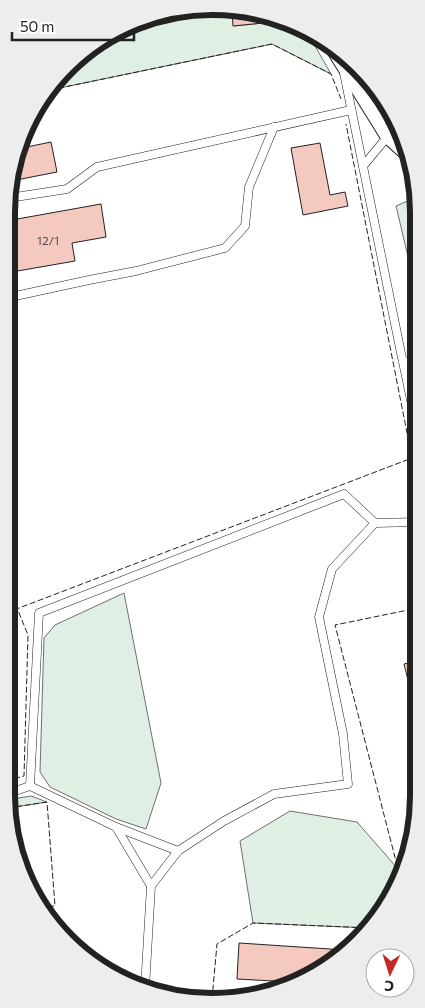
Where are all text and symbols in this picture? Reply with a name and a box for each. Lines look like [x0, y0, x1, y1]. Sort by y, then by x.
scale bar [12, 10, 135, 42]
text: 50 m [20, 17, 54, 35]
house number: 12/1 [37, 233, 59, 247]
north arrow [365, 948, 415, 998]
text: С [384, 978, 394, 995]

